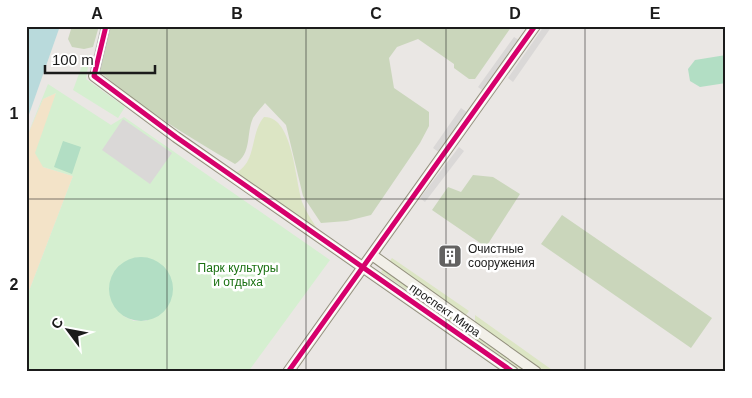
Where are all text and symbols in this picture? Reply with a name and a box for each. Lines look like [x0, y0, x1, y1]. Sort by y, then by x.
text: A [91, 5, 103, 22]
text: B [231, 5, 243, 22]
text: C [370, 5, 382, 22]
text: D [509, 5, 521, 22]
text: E [650, 5, 661, 22]
scale bar [45, 42, 155, 74]
text: 100 m [52, 51, 94, 68]
text: 1 [10, 105, 19, 122]
place label: Очистные сооружения [468, 242, 535, 270]
building icon: Очистные сооружения [437, 243, 463, 269]
park label: Парк культуры и отдыха [198, 261, 278, 289]
text: 2 [10, 276, 19, 293]
street label: проспект Мира [407, 280, 483, 340]
north arrow [42, 306, 92, 356]
text: С [48, 315, 66, 332]

